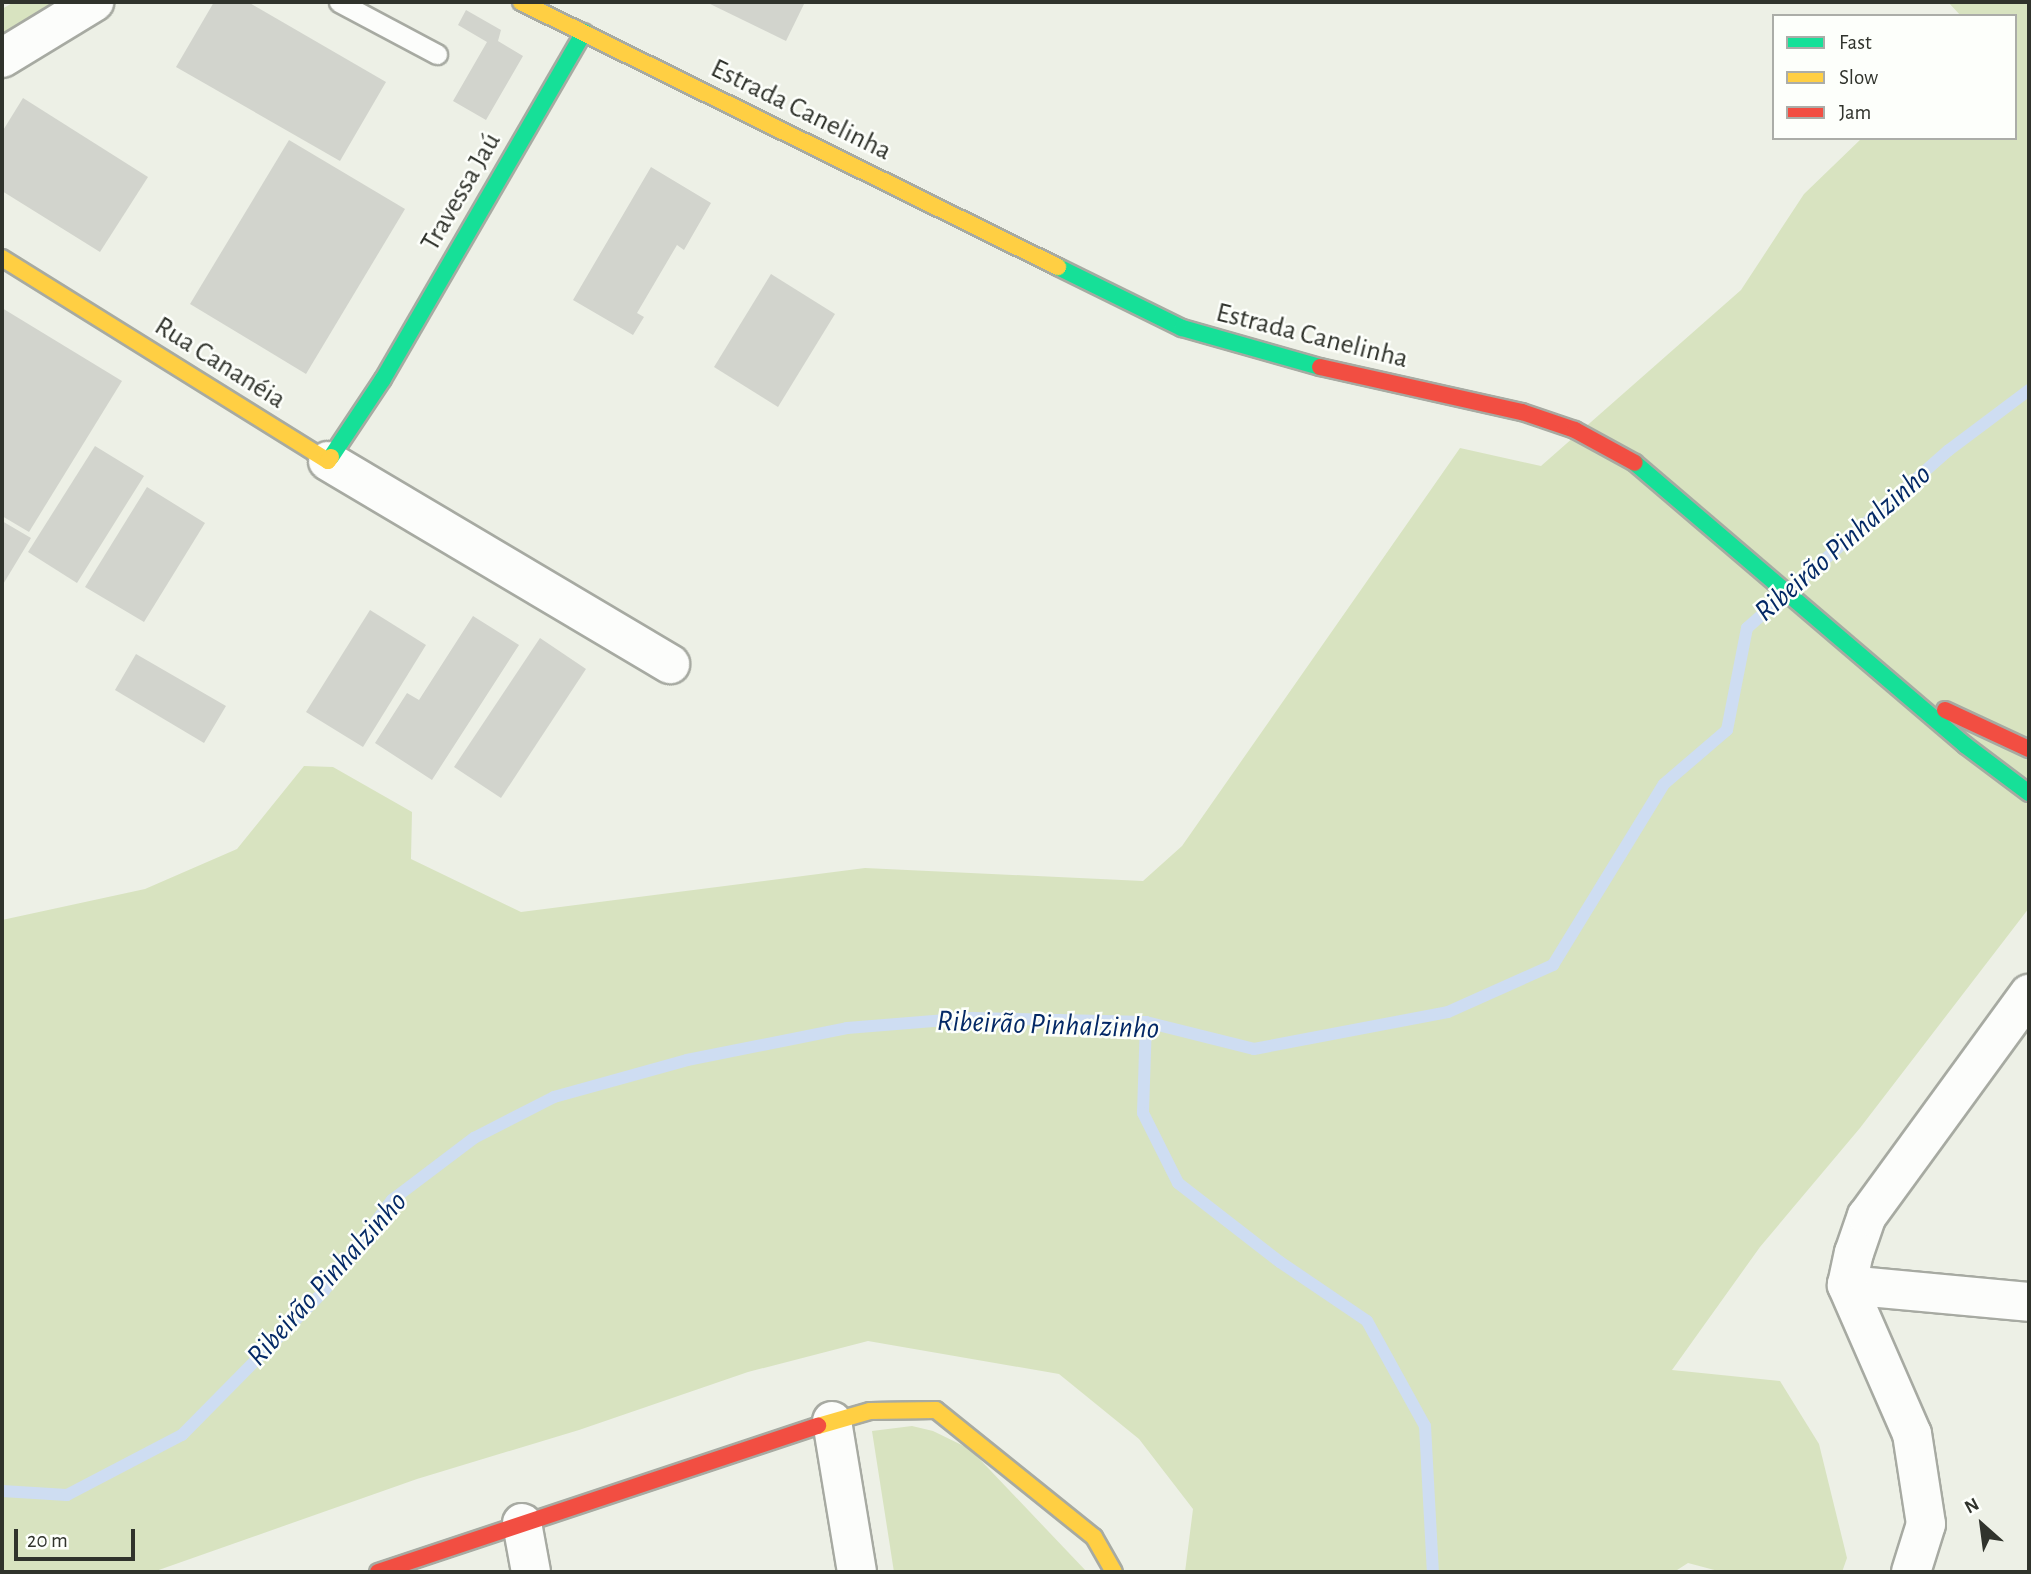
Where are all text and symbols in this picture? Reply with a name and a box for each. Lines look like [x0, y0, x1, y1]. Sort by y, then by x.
legend [1772, 14, 2017, 140]
text: Fast [1839, 32, 1872, 53]
street label: Estrada Canelinha [705, 52, 897, 168]
text: Slow [1839, 67, 1878, 88]
text: Jam [1839, 102, 1871, 123]
street label: Travessa Jaú [414, 127, 508, 257]
street label: Estrada Canelinha [1212, 296, 1412, 376]
street label: Rua Cananéia [148, 309, 292, 417]
water label: Ribeirão Pinhalzinho [1747, 456, 1939, 630]
water label: Ribeirão Pinhalzinho [936, 1003, 1160, 1047]
water label: Ribeirão Pinhalzinho [239, 1184, 415, 1374]
north arrow [1947, 1490, 2017, 1560]
text: N [1962, 1495, 1982, 1518]
scale bar [18, 1514, 138, 1558]
text: 20 m [27, 1530, 68, 1551]

